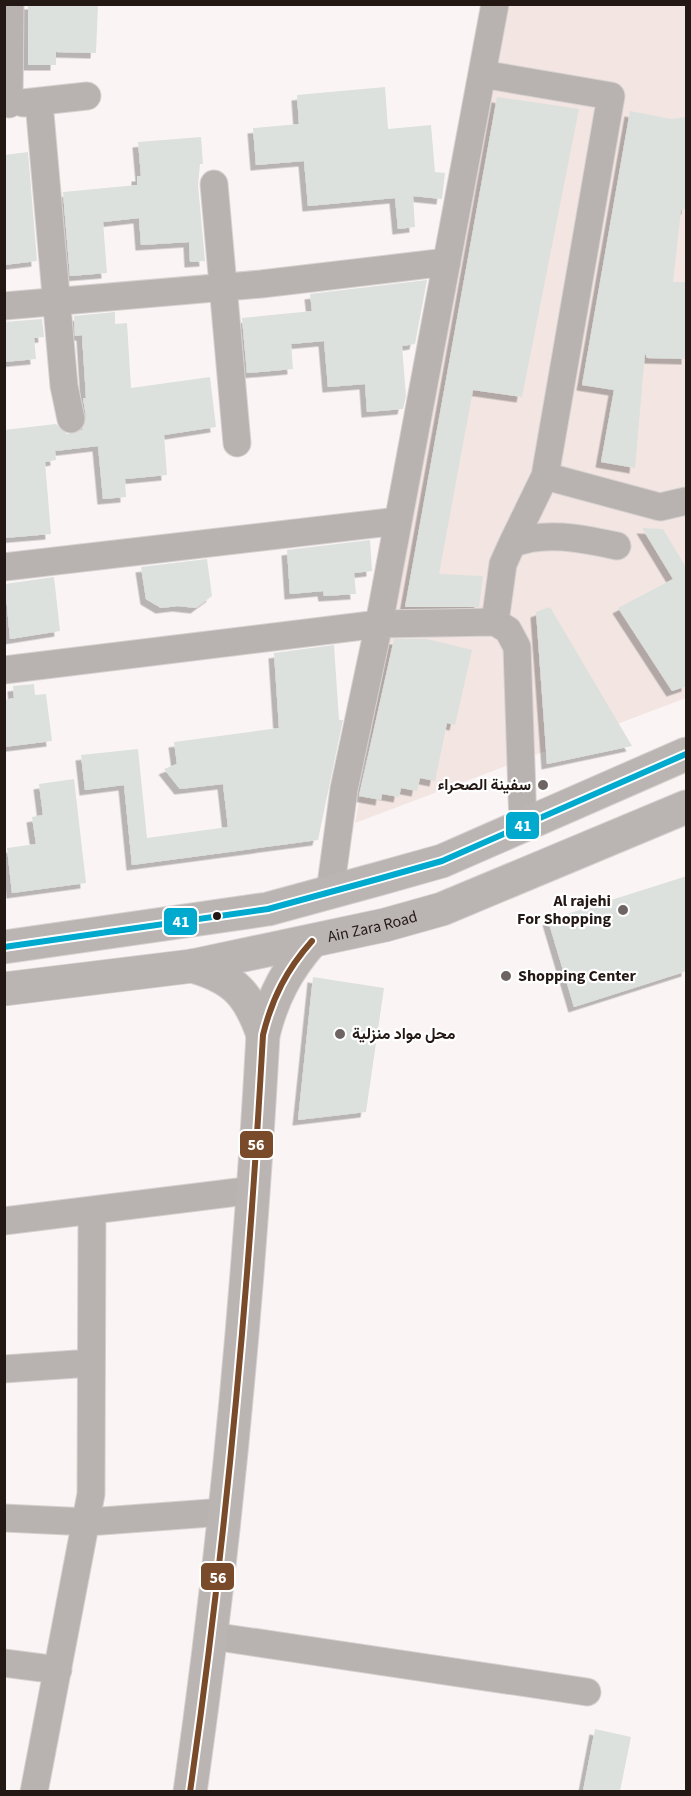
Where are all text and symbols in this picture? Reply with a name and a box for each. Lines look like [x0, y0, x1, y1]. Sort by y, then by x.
place label: سفينة الصحراء [437, 774, 531, 796]
marker: سفينة الصحراء [536, 778, 550, 792]
line badge: 41 [505, 811, 540, 840]
text: 41 [515, 815, 531, 837]
place label: Al rajehi For Shopping [517, 890, 611, 930]
marker: Al rajehi For Shopping [616, 903, 630, 917]
street label: Ain Zara Road [325, 905, 420, 948]
line badge: 41 [163, 907, 198, 936]
unlabelled marker [211, 910, 223, 922]
text: 41 [173, 911, 189, 933]
place label: Shopping Center [518, 965, 636, 987]
marker: Shopping Center [499, 969, 513, 983]
place label: محل مواد منزلية [352, 1023, 456, 1045]
marker: محل مواد منزلية [333, 1027, 347, 1041]
line badge: 56 [239, 1130, 274, 1159]
text: 56 [248, 1134, 264, 1156]
line badge: 56 [200, 1562, 235, 1591]
text: 56 [210, 1567, 226, 1589]

